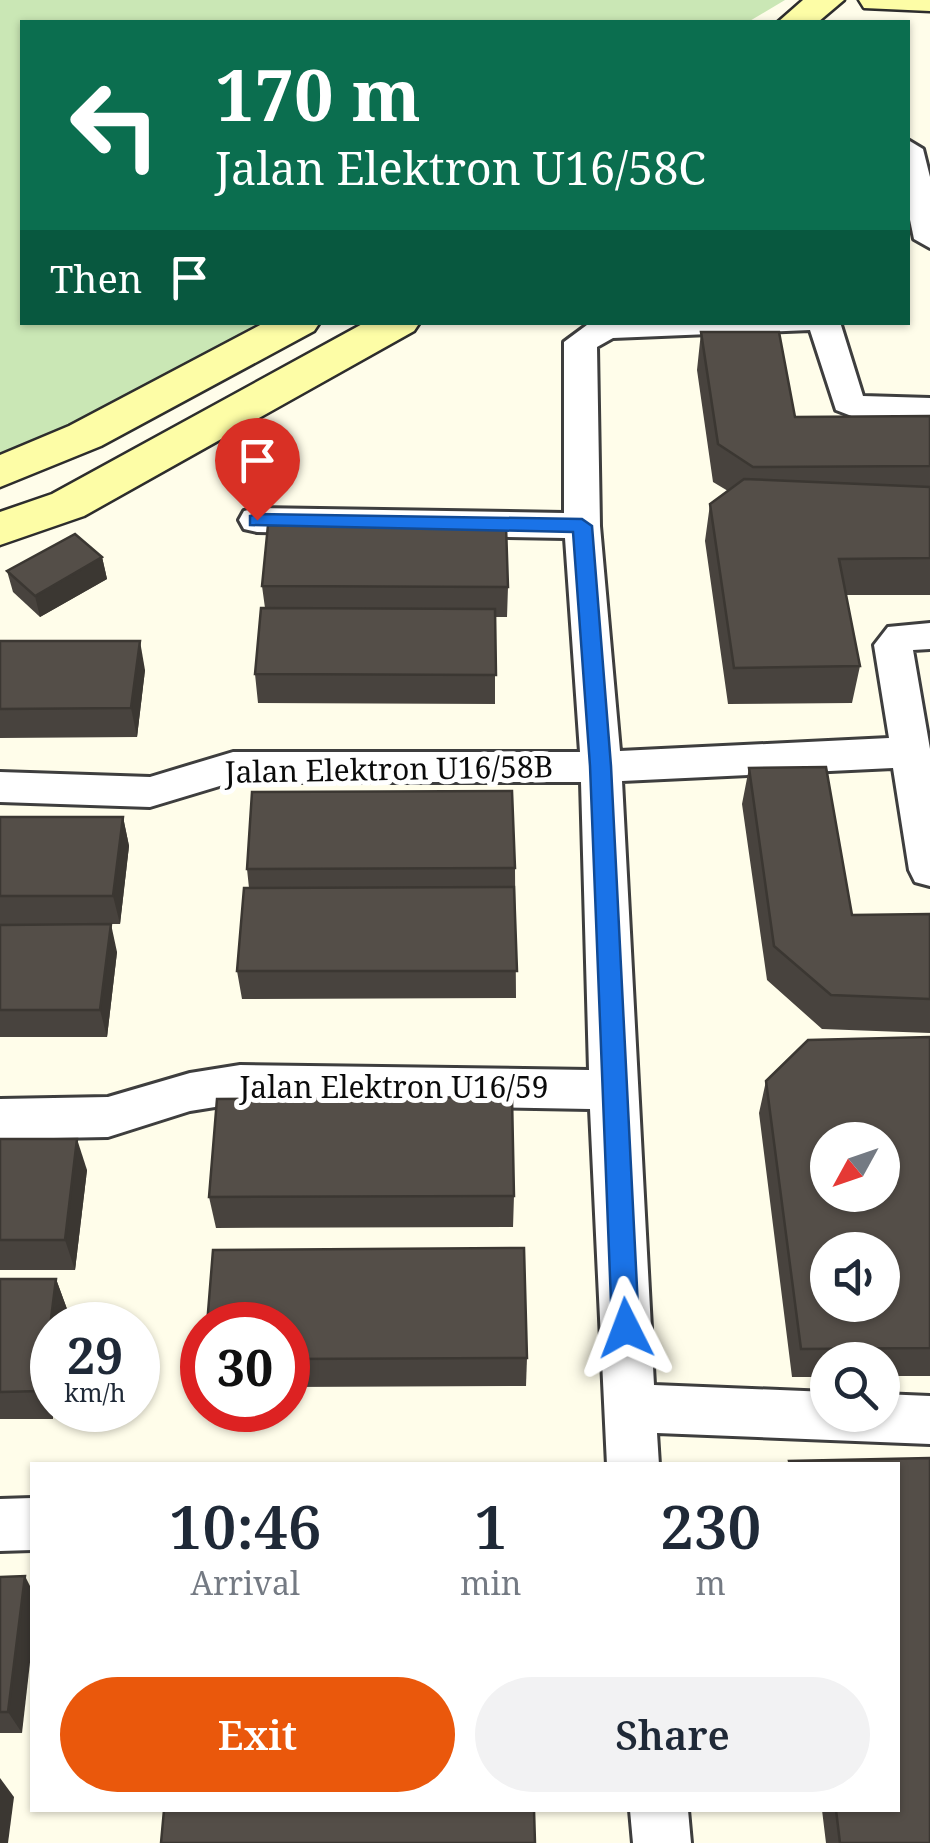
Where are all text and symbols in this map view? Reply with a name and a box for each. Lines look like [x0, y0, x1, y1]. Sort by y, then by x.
text: 170 m [215, 46, 421, 142]
icon: left [50, 60, 180, 190]
text: Jalan Elektron U16/58C [215, 137, 706, 198]
icon: arrive [162, 250, 217, 305]
text: Then [50, 252, 142, 304]
pin [215, 418, 300, 521]
icon: arrive [230, 433, 285, 488]
street label: Jalan Elektron U16/58B [223, 745, 554, 792]
street label: Jalan Elektron U16/59 [239, 1066, 548, 1107]
north arrow [810, 1122, 900, 1212]
map controls [810, 1122, 900, 1432]
button: sound [810, 1232, 900, 1322]
position arrow [574, 1276, 678, 1380]
speed limit sign: 30 [180, 1302, 310, 1432]
text: 29 [67, 1321, 123, 1389]
button: search [810, 1342, 900, 1432]
text: km/h [64, 1375, 126, 1409]
text: 10:46 [169, 1485, 322, 1567]
text: 1 [474, 1485, 508, 1567]
text: 230 [660, 1485, 761, 1567]
text: Arrival [190, 1561, 300, 1604]
text: min [460, 1561, 521, 1604]
text: m [696, 1561, 726, 1604]
button: Exit [60, 1677, 455, 1792]
button: Share [475, 1677, 870, 1792]

